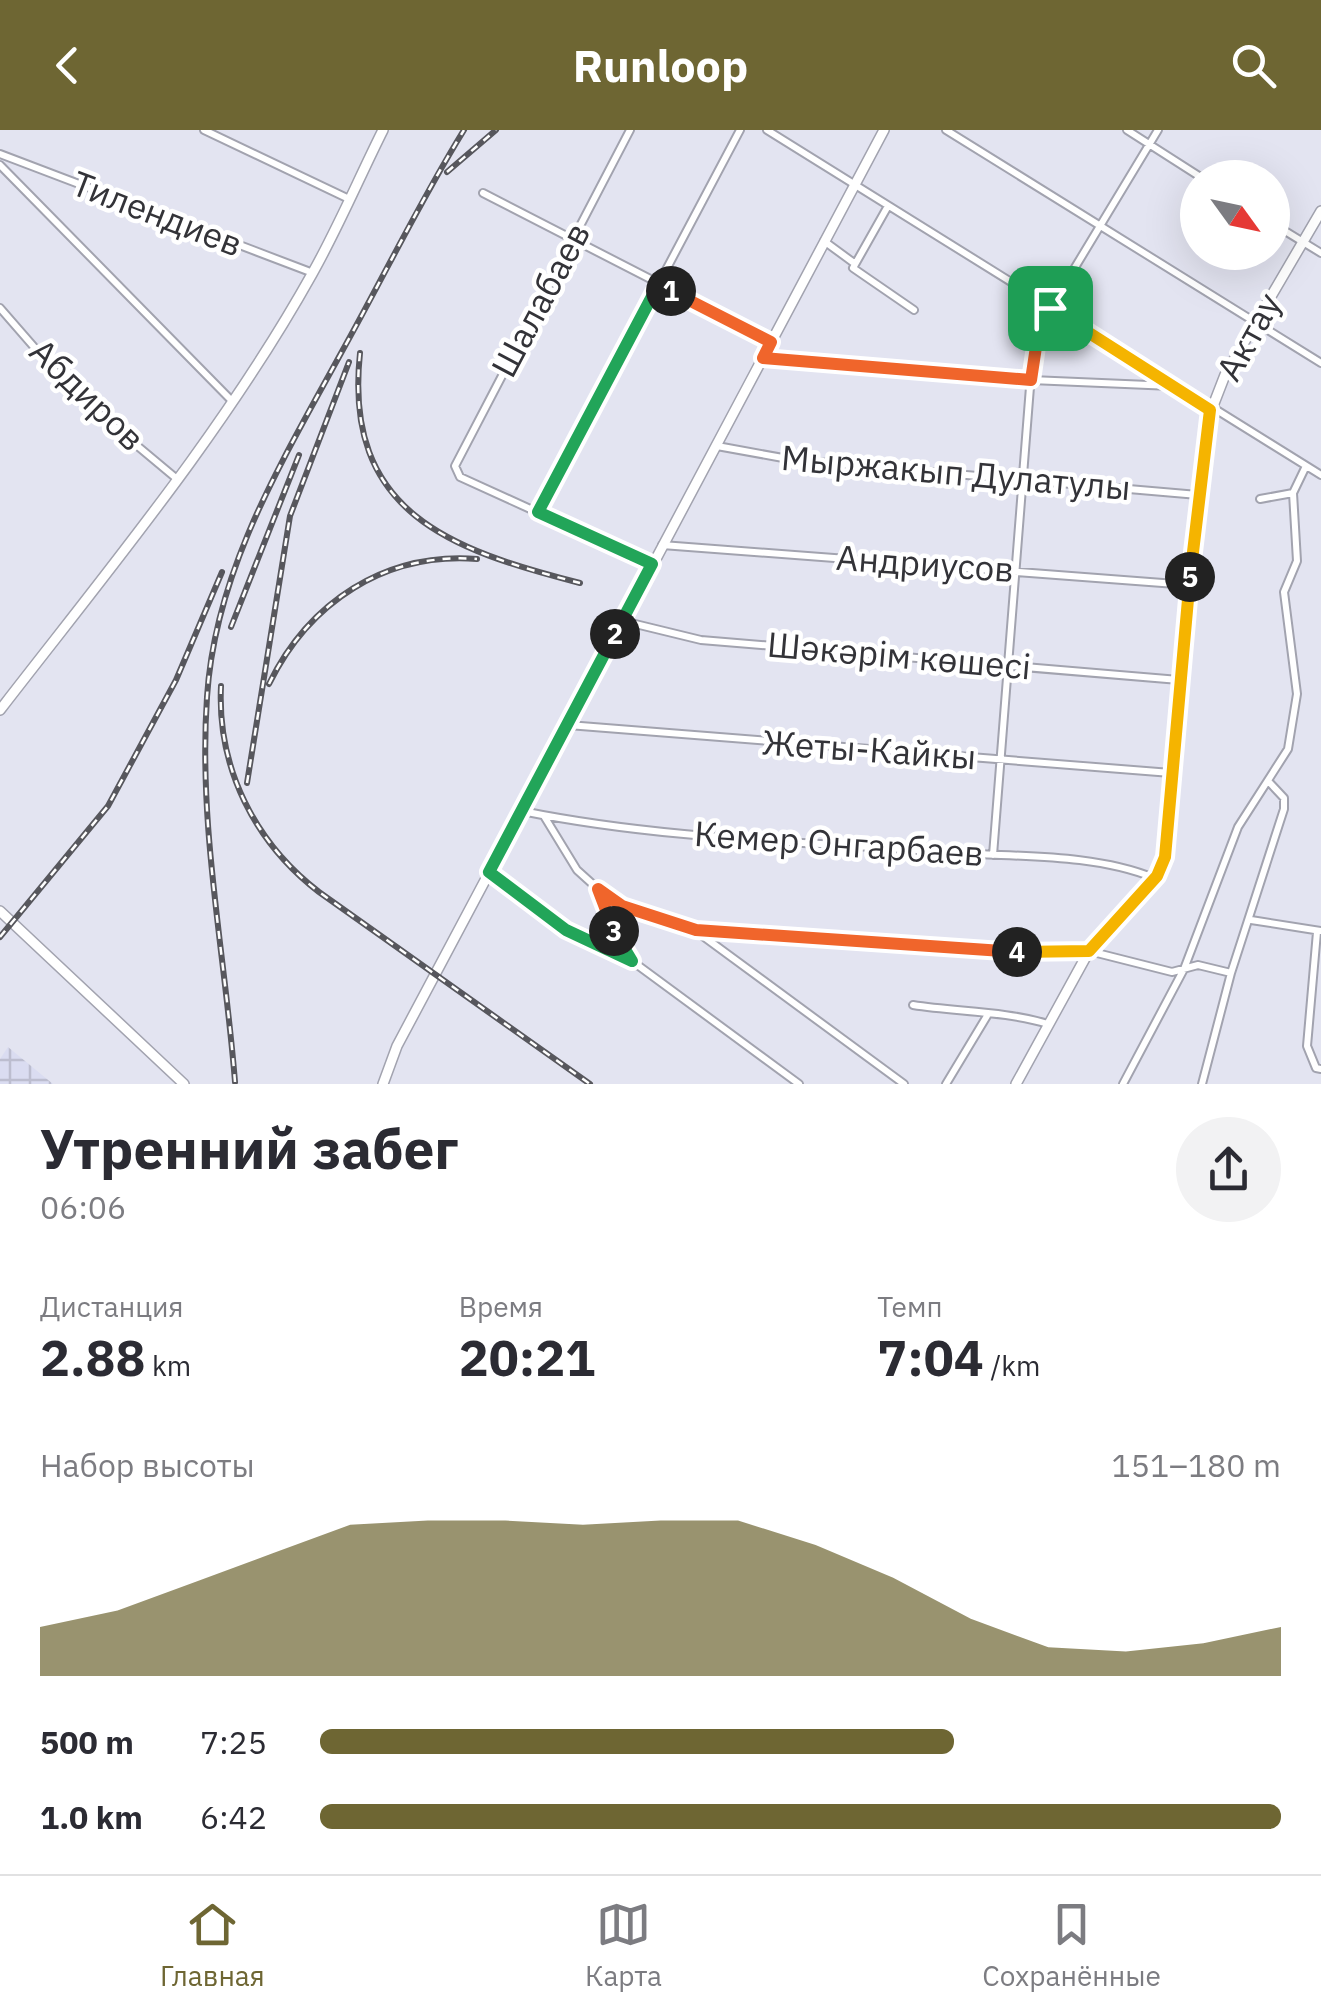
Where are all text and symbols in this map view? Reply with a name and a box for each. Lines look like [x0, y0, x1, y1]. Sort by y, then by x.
text: Runloop [573, 36, 748, 94]
icon: back [40, 38, 95, 93]
icon: search [1226, 38, 1281, 93]
street label: Тилендиев [66, 160, 249, 267]
north arrow [1180, 160, 1290, 270]
map controls [1180, 160, 1290, 270]
street label: Шалабаев [480, 214, 600, 385]
pin: 1 [646, 266, 696, 316]
pin [1008, 266, 1093, 351]
text: 1 [663, 272, 679, 309]
icon: arrive [1023, 281, 1078, 336]
street label: Актау [1205, 284, 1291, 389]
street label: Абдиров [20, 328, 155, 460]
street label: Мыржакып Дулатулы [779, 434, 1133, 510]
street label: Андриусов [835, 534, 1016, 592]
pin: 5 [1165, 552, 1215, 602]
text: 5 [1182, 558, 1198, 595]
pin: 2 [590, 609, 640, 659]
text: 2 [607, 615, 623, 652]
street label: Шәкәрім көшесі [765, 621, 1033, 689]
street label: Жеты-Кайкы [760, 719, 978, 779]
street label: Кемер Онгарбаев [693, 810, 985, 876]
pin: 3 [589, 906, 639, 956]
text: 3 [606, 912, 622, 949]
pin: 4 [992, 927, 1042, 977]
text: 4 [1009, 933, 1025, 970]
text: Утренний забег [40, 1113, 459, 1184]
button: share [1176, 1117, 1281, 1222]
text: 06:06 [40, 1186, 126, 1228]
text: Дистанция [40, 1288, 184, 1325]
text: Время [459, 1288, 543, 1325]
text: Темп [877, 1288, 942, 1325]
text: 2.88 [40, 1325, 146, 1390]
text: 20:21 [459, 1325, 595, 1390]
text: 7:04 [877, 1325, 984, 1390]
text: km [146, 1347, 191, 1384]
text: /km [984, 1347, 1040, 1384]
text: Набор высоты [40, 1444, 255, 1486]
text: 151–180 m [1111, 1444, 1281, 1486]
text: 500 m [40, 1721, 134, 1763]
text: 7:25 [200, 1721, 267, 1763]
text: 1.0 km [40, 1796, 143, 1838]
text: 6:42 [200, 1796, 267, 1838]
tab: Главная [160, 1897, 265, 1994]
tab: Карта [585, 1897, 662, 1994]
tab: Сохранённые [982, 1897, 1161, 1994]

